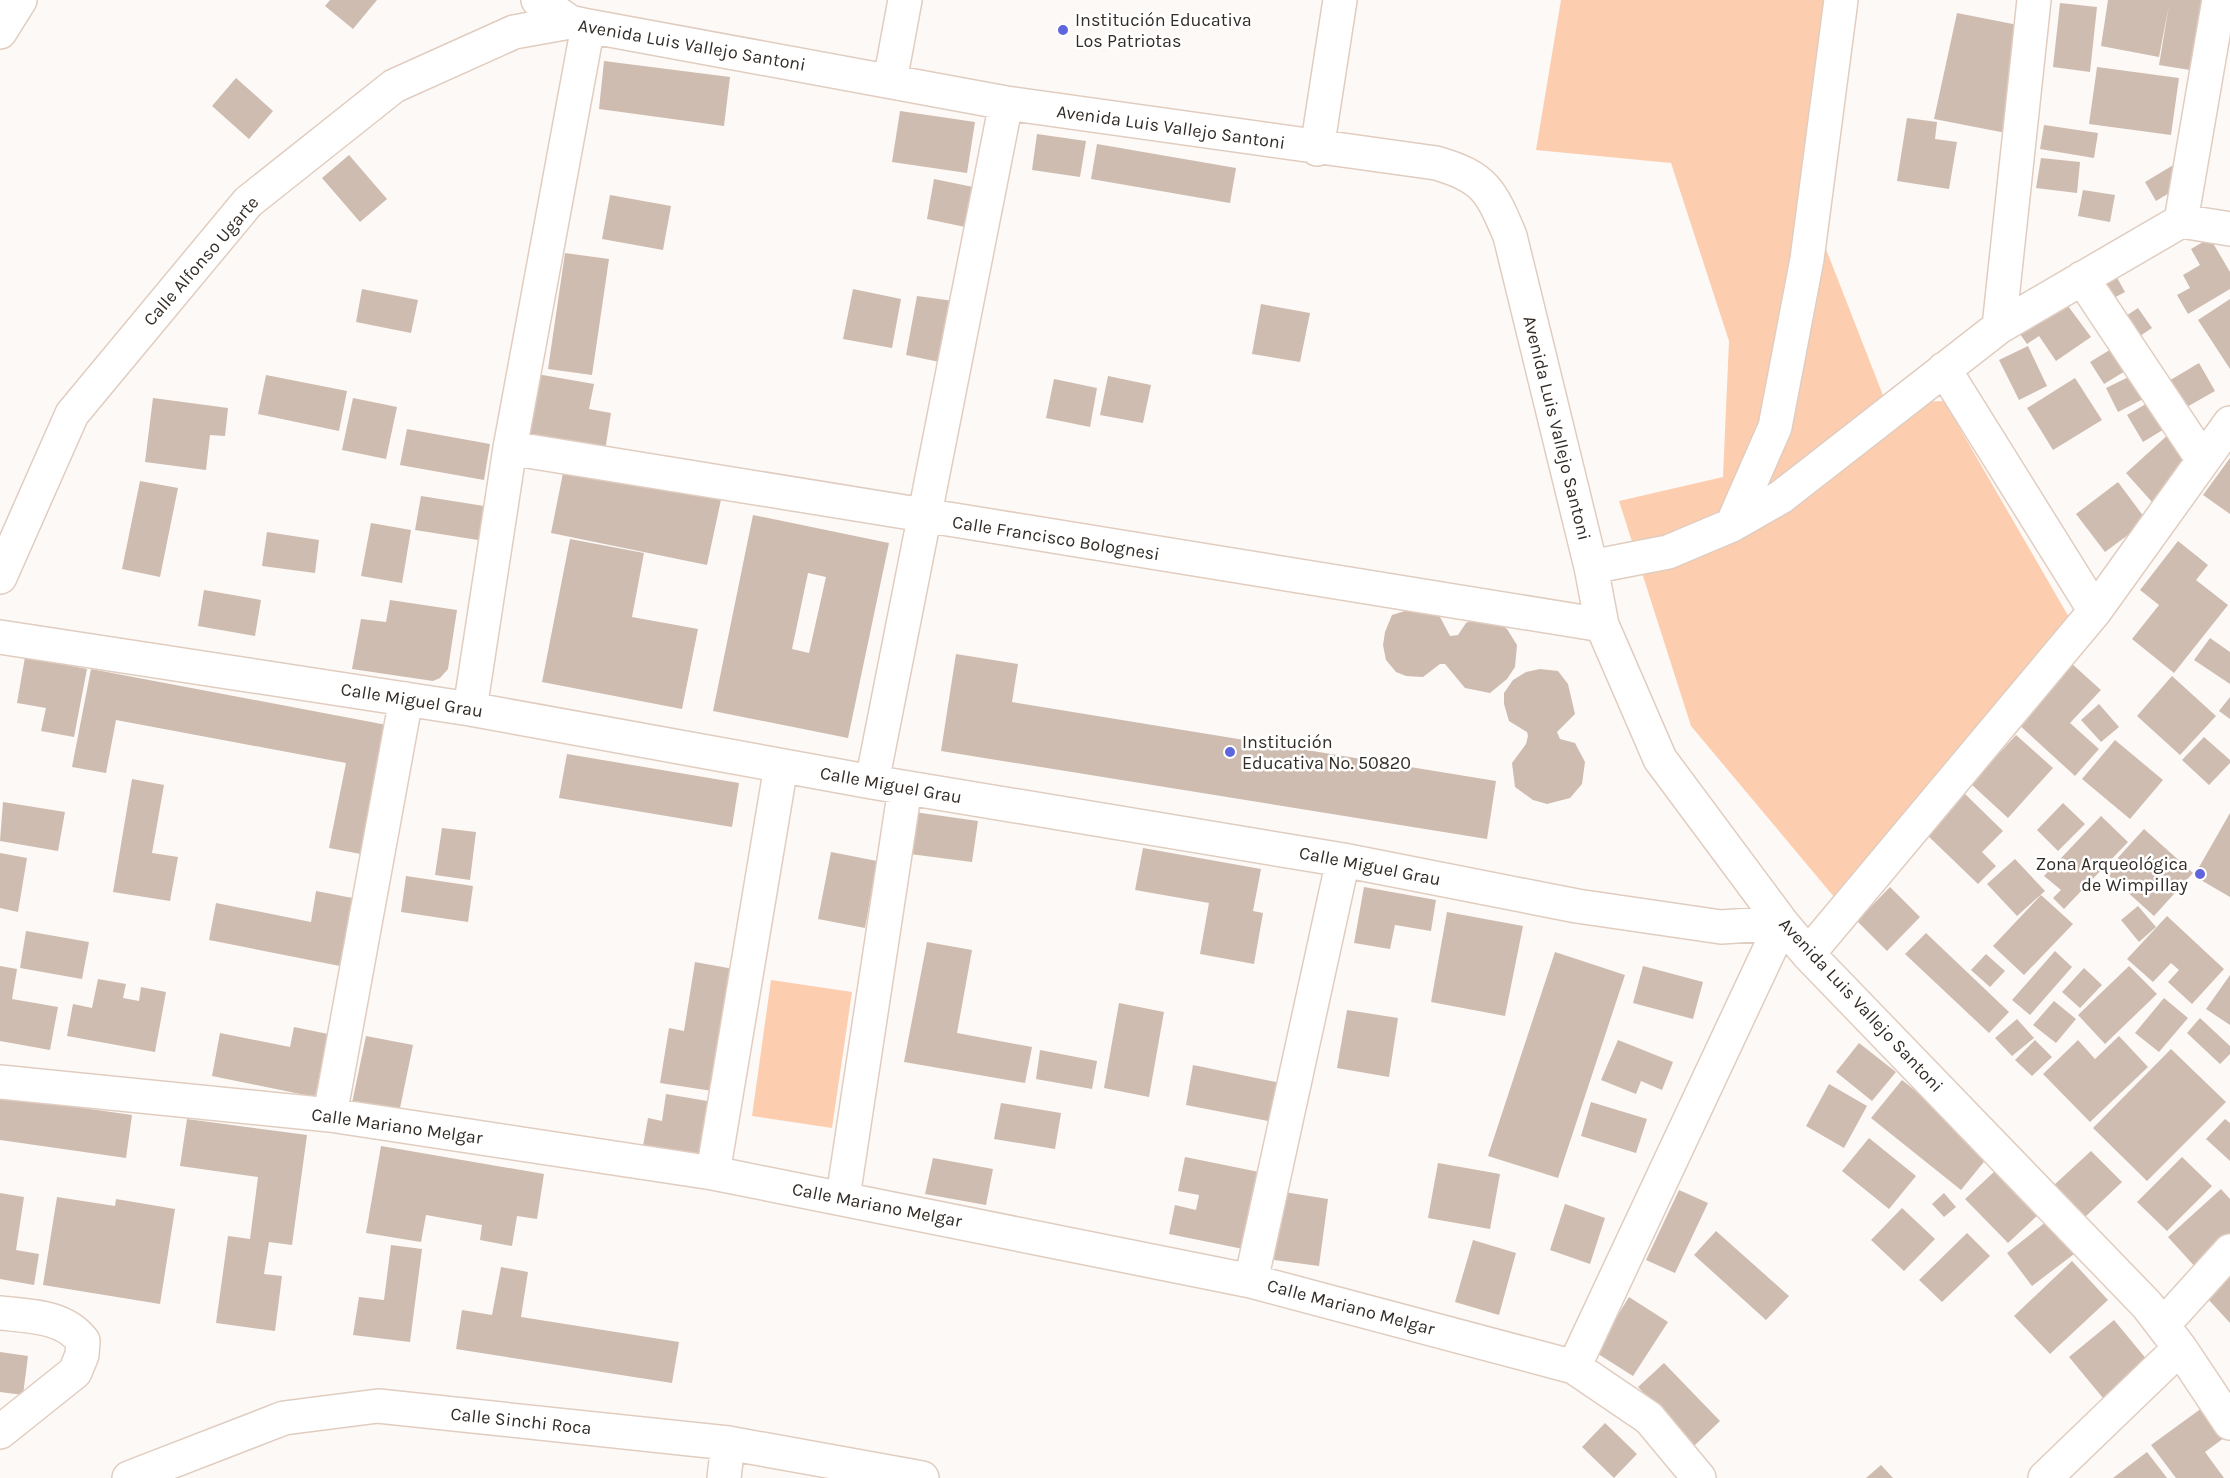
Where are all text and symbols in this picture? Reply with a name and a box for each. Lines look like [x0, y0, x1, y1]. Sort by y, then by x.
place label: Institución Educativa Los Patriotas [1075, 9, 1252, 52]
street label: Avenida Luis Vallejo Santoni [576, 14, 808, 76]
marker: Institución Educativa Los Patriotas [1056, 23, 1070, 37]
street label: Avenida Luis Vallejo Santoni [1055, 100, 1287, 154]
street label: Calle Alfonso Ugarte [139, 192, 263, 330]
street label: Avenida Luis Vallejo Santoni [1518, 313, 1596, 543]
street label: Calle Francisco Bolognesi [951, 511, 1161, 565]
street label: Calle Miguel Grau [339, 678, 485, 722]
place label: Institución Educativa No. 50820 [1242, 731, 1411, 774]
marker: Institución Educativa No. 50820 [1223, 745, 1237, 759]
street label: Calle Miguel Grau [818, 762, 964, 808]
street label: Calle Miguel Grau [1297, 841, 1443, 891]
place label: Zona Arqueológica de Wimpillay [2036, 853, 2189, 896]
marker: Zona Arqueológica de Wimpillay [2193, 867, 2207, 881]
street label: Avenida Luis Vallejo Santoni [1774, 913, 1948, 1097]
street label: Calle Mariano Melgar [310, 1103, 484, 1149]
street label: Calle Mariano Melgar [790, 1178, 964, 1232]
street label: Calle Mariano Melgar [1265, 1274, 1438, 1340]
street label: Calle Sinchi Roca [449, 1403, 593, 1439]

